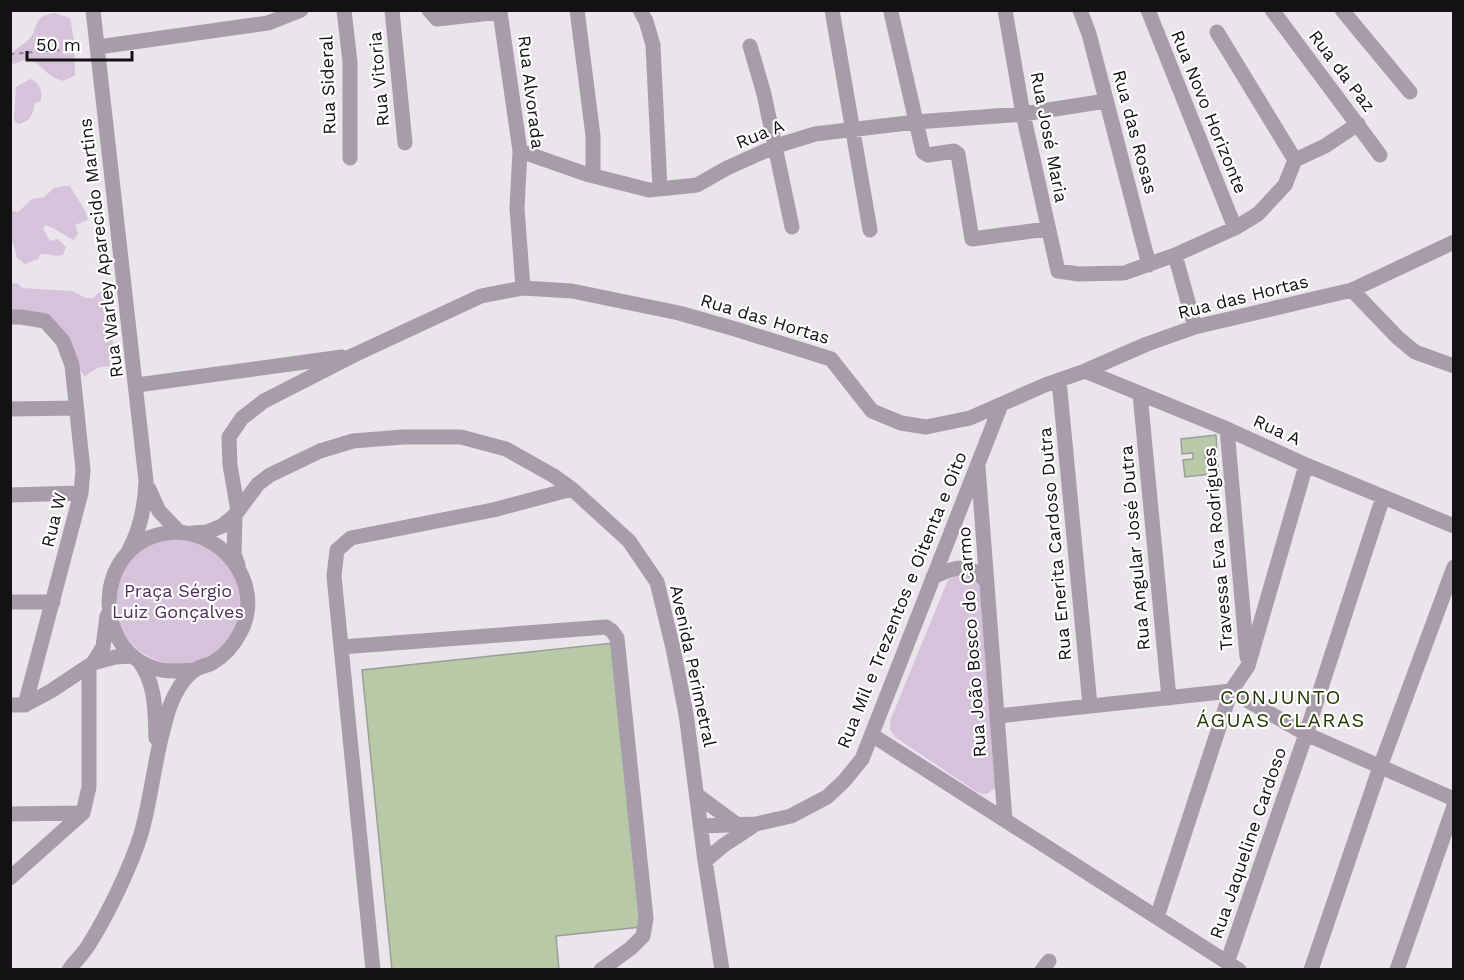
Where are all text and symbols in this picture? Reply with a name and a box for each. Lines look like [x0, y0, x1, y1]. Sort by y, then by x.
scale bar [27, 24, 132, 62]
street label: Rua da Paz [1305, 26, 1380, 116]
street label: Rua Novo Horizonte [1167, 27, 1252, 196]
street label: Rua Vitoria [364, 31, 393, 127]
text: 50 m [36, 34, 81, 55]
street label: Rua Sideral [315, 34, 340, 135]
street label: Rua Alvorada [514, 34, 549, 150]
street label: Rua das Rosas [1109, 68, 1162, 196]
street label: Rua José Maria [1026, 70, 1072, 204]
street label: Rua A [733, 114, 787, 153]
street label: Rua Warley Aparecido Martins [74, 117, 127, 379]
street label: Rua das Hortas [1175, 270, 1310, 323]
street label: Rua das Hortas [698, 289, 832, 348]
street label: Rua A [1250, 410, 1304, 449]
street label: Rua Enerita Cardoso Dutra [1034, 426, 1075, 662]
street label: Rua Angular José Dutra [1115, 445, 1154, 652]
street label: Travessa Eva Rodrigues [1198, 447, 1237, 651]
street label: Rua Mil e Trezentos e Oitenta e Oito [832, 448, 971, 751]
street label: Rua W [37, 490, 70, 549]
street label: Rua João Bosco do Carmo [953, 526, 990, 758]
park label: Praça Sérgio Luiz Gonçalves [112, 580, 244, 622]
street label: Avenida Perimetral [666, 583, 721, 749]
district label: CONJUNTO ÁGUAS CLARAS [1196, 685, 1366, 732]
street label: Rua Jaqueline Cardoso [1205, 744, 1290, 941]

